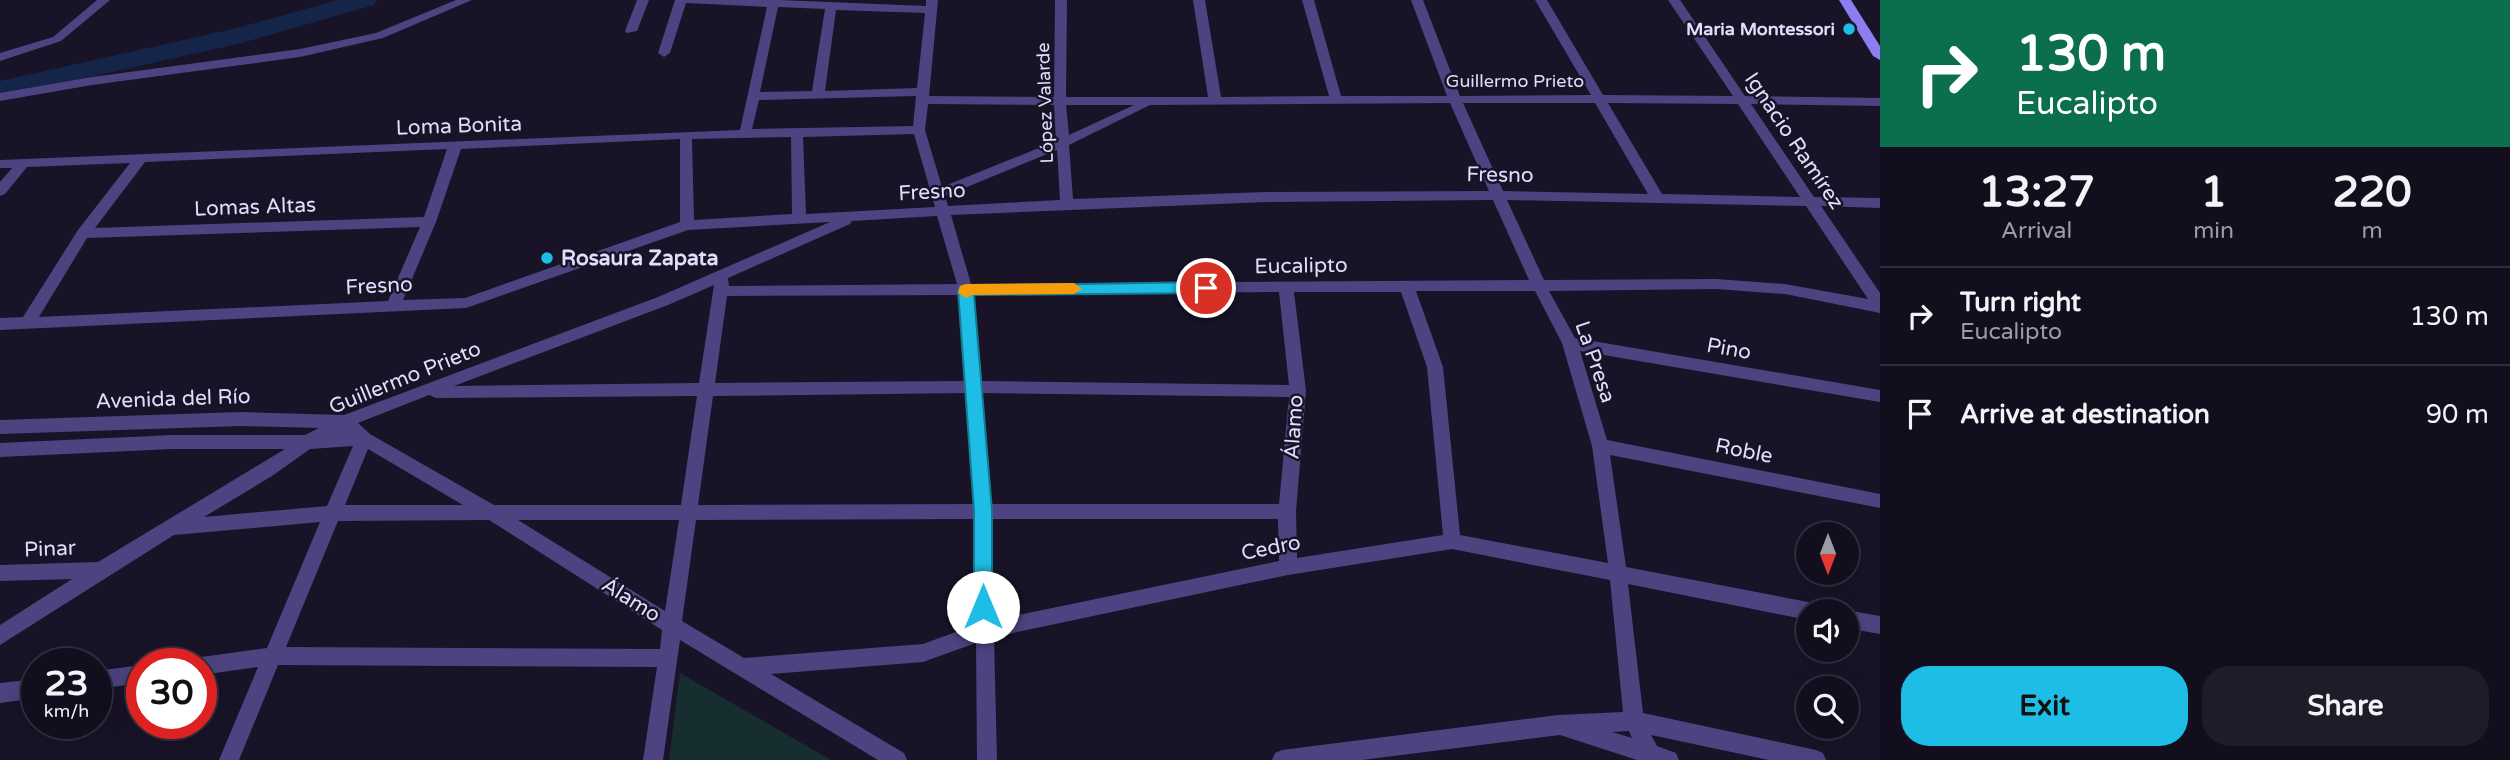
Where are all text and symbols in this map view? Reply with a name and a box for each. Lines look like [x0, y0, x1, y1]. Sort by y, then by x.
place label: Maria Montessori [1686, 18, 1835, 40]
marker: Maria Montessori [1841, 21, 1857, 37]
text: 130 m [2016, 25, 2166, 84]
icon: right [1901, 28, 1992, 119]
street label: López Valarde [1032, 42, 1058, 164]
street label: Ignacio Ramírez [1739, 68, 1849, 214]
street label: Guillermo Prieto [1446, 70, 1584, 92]
text: Eucalipto [2016, 85, 2158, 123]
street label: Loma Bonita [395, 111, 523, 141]
street label: Fresno [1466, 162, 1534, 188]
text: 13:27 [1978, 167, 2095, 218]
text: 1 [2200, 167, 2227, 218]
text: 220 [2332, 167, 2412, 218]
street label: Fresno [898, 178, 966, 206]
street label: Lomas Altas [194, 192, 316, 222]
text: Arrival [2001, 217, 2072, 245]
text: min [2193, 217, 2234, 245]
text: m [2361, 217, 2383, 245]
place label: Rosaura Zapata [561, 246, 718, 271]
marker: Rosaura Zapata [539, 250, 555, 266]
street label: Eucalipto [1254, 253, 1348, 279]
pin [1176, 258, 1236, 318]
icon: arrive [1187, 269, 1225, 307]
street label: Fresno [345, 272, 413, 300]
text: Turn right [1960, 287, 2081, 318]
icon: right [1901, 297, 1939, 335]
text: 130 m [2409, 301, 2489, 332]
street label: La Presa [1569, 318, 1621, 406]
text: Eucalipto [1960, 318, 2062, 346]
street label: Pino [1705, 333, 1753, 365]
street label: Guillermo Prieto [325, 336, 485, 420]
street label: Avenida del Río [95, 384, 251, 414]
street label: Álamo [1279, 394, 1309, 460]
icon: arrive [1901, 395, 1939, 433]
text: Arrive at destination [1960, 399, 2210, 430]
text: 90 m [2426, 399, 2489, 430]
street label: Roble [1713, 433, 1775, 469]
north arrow [1796, 522, 1858, 584]
map controls [1796, 522, 1859, 739]
street label: Cedro [1239, 530, 1303, 566]
street label: Pinar [24, 536, 76, 562]
position arrow [946, 570, 1020, 644]
street label: Álamo [597, 572, 665, 628]
button: sound [1796, 599, 1859, 662]
speed limit sign: 30 [126, 648, 217, 739]
text: 23 [45, 663, 88, 705]
button: Exit [1901, 666, 2188, 746]
button: Share [2202, 666, 2489, 746]
button: search [1796, 676, 1859, 739]
text: km/h [44, 700, 89, 722]

